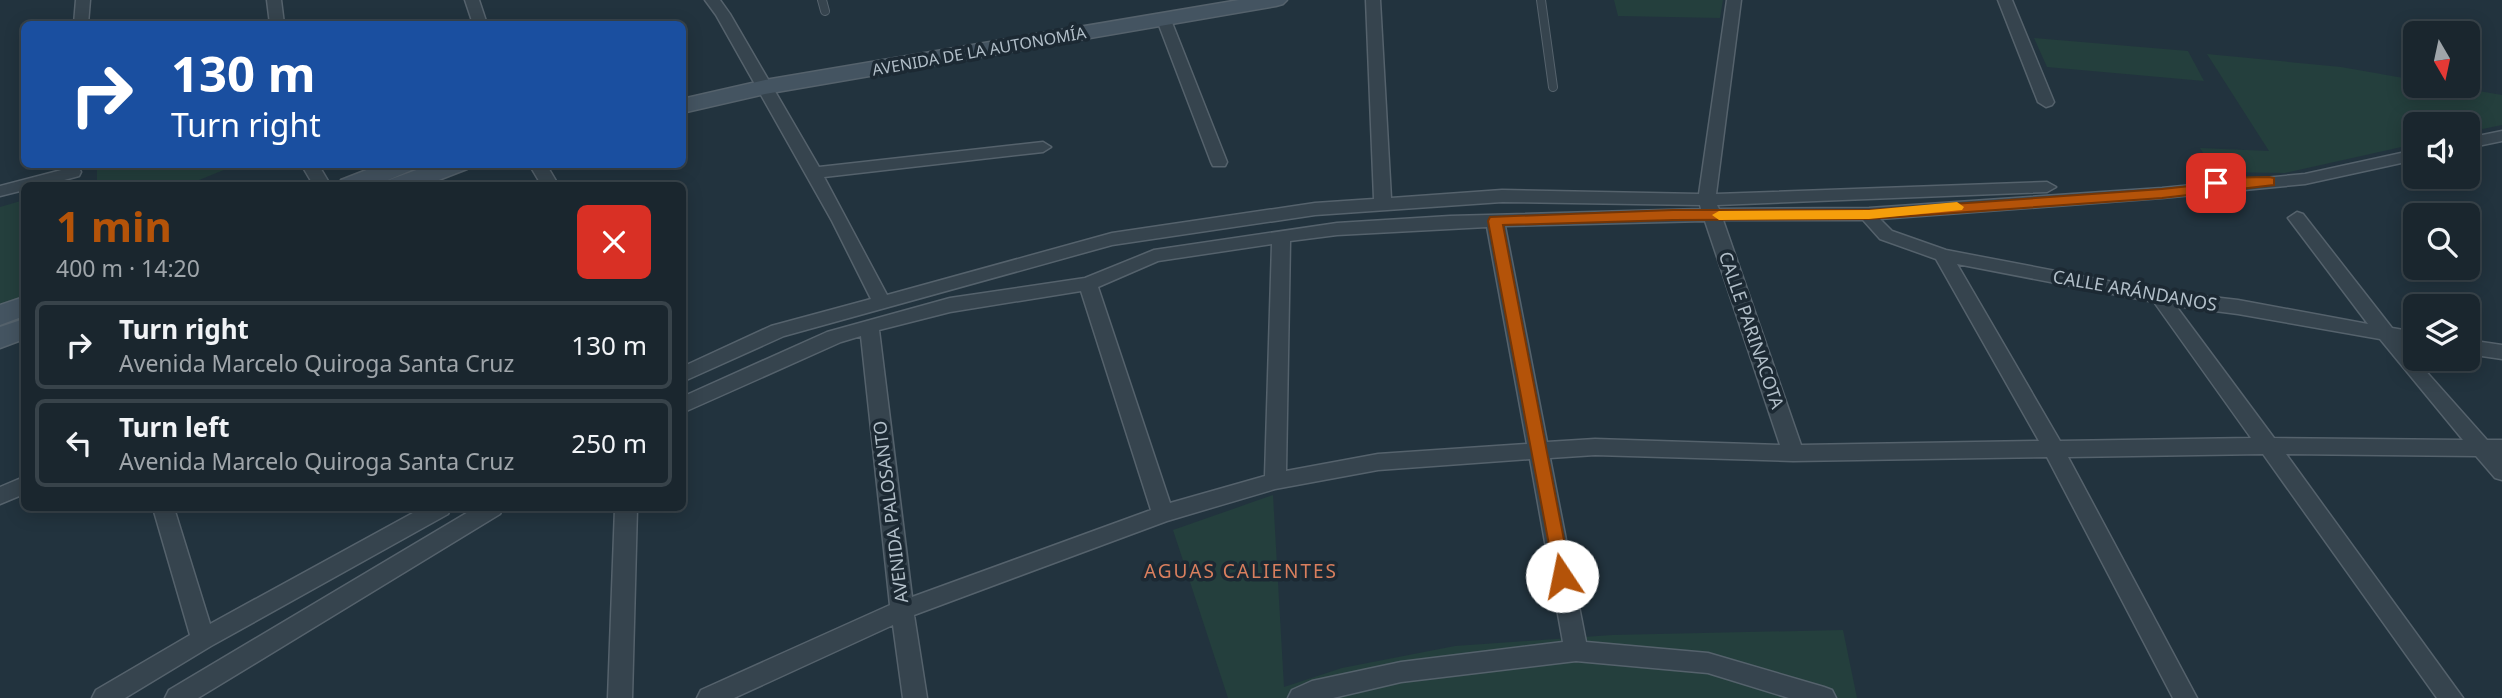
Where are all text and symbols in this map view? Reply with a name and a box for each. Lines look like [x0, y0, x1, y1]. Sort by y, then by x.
street label: AVENIDA DE LA AUTONOMÍA [870, 21, 1088, 81]
north arrow [2403, 21, 2480, 98]
map controls [2403, 21, 2480, 371]
text: 130 m [171, 40, 316, 106]
icon: right [56, 49, 147, 140]
text: Turn right [171, 103, 321, 146]
button: sound [2403, 112, 2480, 189]
pin [2186, 153, 2246, 213]
icon: arrive [2197, 164, 2235, 202]
text: 1 min [56, 197, 172, 254]
button: search [2403, 203, 2480, 280]
button: close [577, 205, 651, 279]
street label: CALLE PARINACOTA [1714, 248, 1790, 412]
text: 400 m · 14:20 [56, 252, 200, 284]
street label: CALLE ARÁNDANOS [2051, 264, 2219, 316]
button: layers [2403, 294, 2480, 371]
text: Turn right [119, 311, 249, 347]
icon: right [60, 326, 98, 364]
text: 130 m [571, 327, 647, 363]
text: Avenida Marcelo Quiroga Santa Cruz [119, 347, 514, 379]
text: Turn left [119, 409, 230, 445]
street label: AVENIDA PALOSANTO [867, 419, 913, 605]
icon: left [60, 424, 98, 462]
text: 250 m [571, 425, 647, 461]
text: Avenida Marcelo Quiroga Santa Cruz [119, 445, 514, 477]
position arrow [1525, 539, 1599, 613]
district label: AGUAS CALIENTES [1144, 558, 1338, 584]

